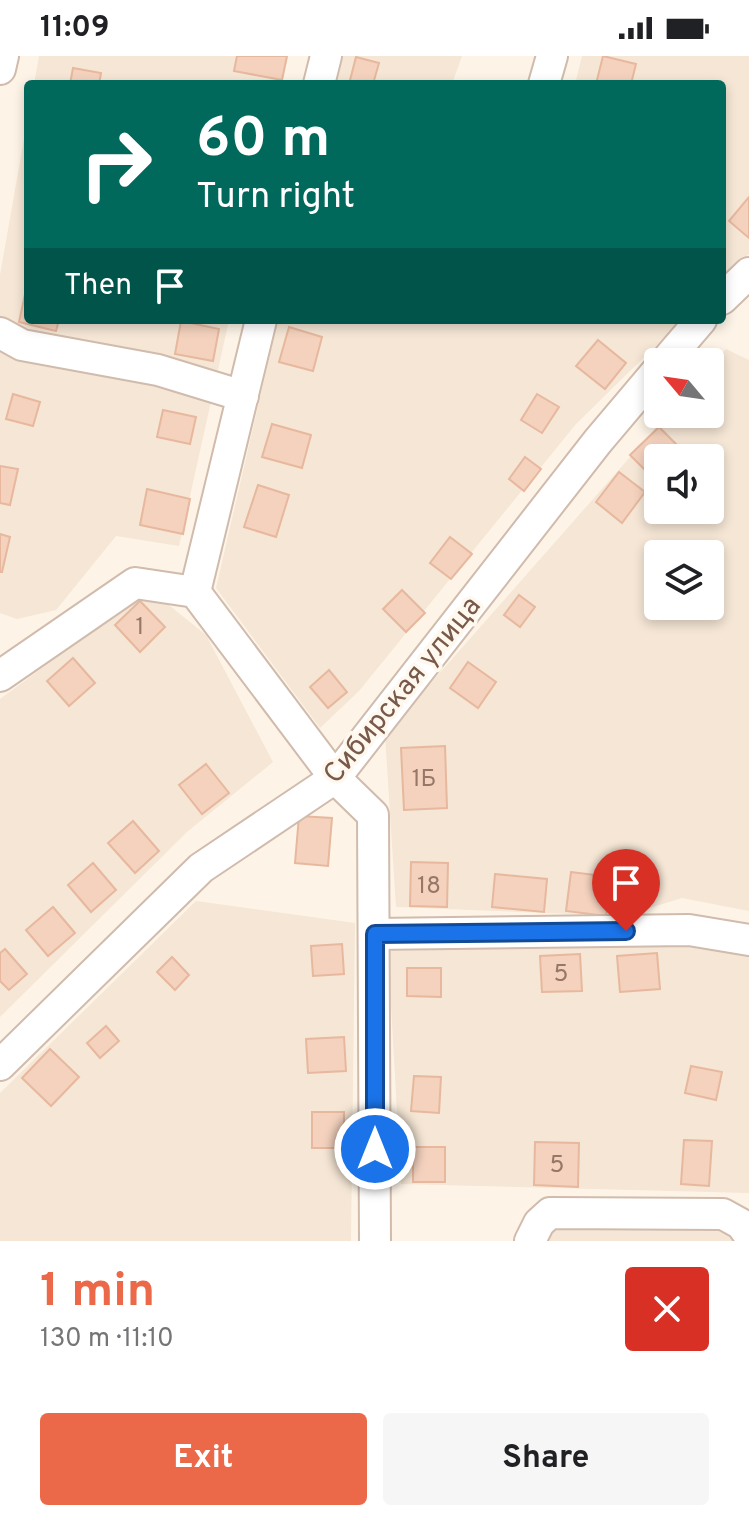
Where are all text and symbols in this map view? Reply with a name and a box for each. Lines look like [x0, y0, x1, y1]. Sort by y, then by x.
text: 11:09 [40, 10, 109, 47]
text: 60 m [196, 106, 330, 176]
icon: right [64, 112, 168, 216]
text: Turn right [196, 175, 355, 221]
icon: arrive [148, 264, 192, 308]
text: Then [64, 268, 132, 305]
north arrow [644, 348, 724, 428]
map controls [644, 348, 724, 620]
button: sound [644, 444, 724, 524]
button: layers [644, 540, 724, 620]
street label: Сибирская улица [317, 590, 490, 792]
house number: 1 [136, 613, 144, 643]
house number: 1Б [412, 765, 436, 795]
pin [592, 849, 660, 931]
icon: arrive [604, 861, 648, 905]
house number: 18 [417, 872, 441, 902]
house number: 5 [554, 960, 568, 990]
position arrow [333, 1107, 417, 1191]
house number: 5 [550, 1151, 564, 1181]
text: 1 min [40, 1263, 155, 1323]
button: close [625, 1267, 709, 1351]
text: 130 m · 11:10 [40, 1323, 174, 1356]
button: Exit [40, 1413, 367, 1505]
button: Share [383, 1413, 709, 1505]

